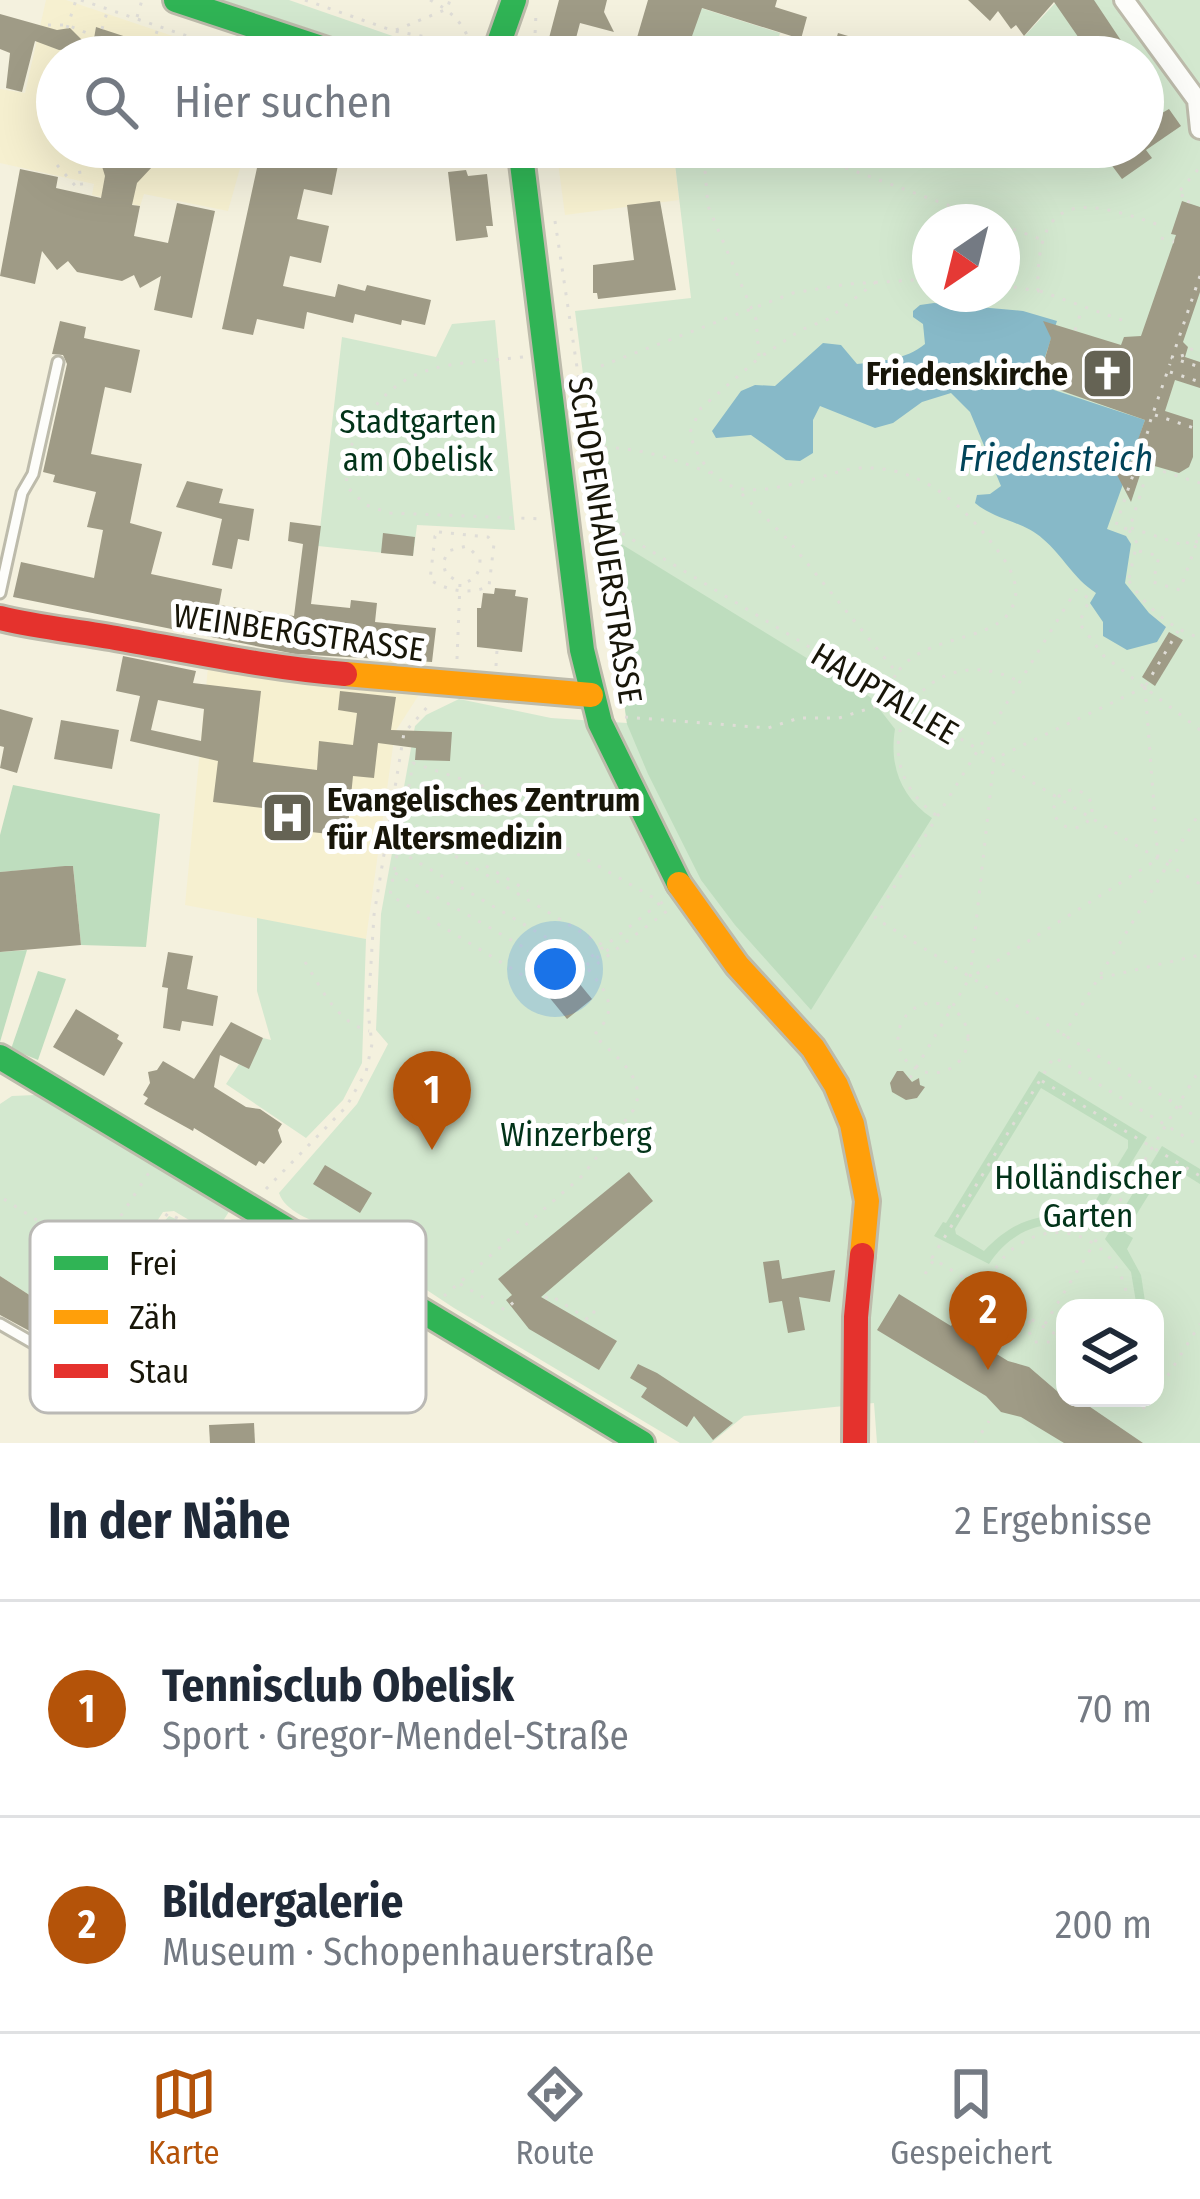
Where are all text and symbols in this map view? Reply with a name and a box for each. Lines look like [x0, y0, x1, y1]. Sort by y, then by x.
search box [36, 36, 1164, 168]
icon: search [78, 69, 144, 135]
text: Hier suchen [174, 75, 393, 129]
north arrow [912, 204, 1020, 312]
church icon: Friedenskirche [1079, 345, 1135, 401]
place label: Friedenskirche [866, 354, 1068, 394]
street label: SCHOPENHAUERSTRASSE [559, 374, 651, 706]
park label: Stadtgarten am Obelisk [339, 402, 497, 480]
water label: Friedensteich [959, 437, 1153, 481]
street label: WEINBERGSTRASSE [171, 596, 427, 670]
street label: HAUPTALLEE [804, 634, 965, 753]
place label: Evangelisches Zentrum für Altersmedizin [327, 780, 640, 858]
hospital icon: Evangelisches Zentrum für Altersmedizin [260, 790, 316, 846]
your location [525, 939, 585, 999]
pin: 1 [393, 1051, 471, 1150]
park label: Winzerberg [500, 1115, 652, 1155]
park label: Holländischer Garten [994, 1158, 1182, 1236]
legend [30, 1221, 426, 1413]
text: Frei [129, 1244, 178, 1284]
pin: 2 [949, 1271, 1027, 1370]
text: Zäh [129, 1298, 178, 1338]
map controls [1056, 1299, 1164, 1407]
button: layers [1056, 1299, 1164, 1407]
text: Stau [129, 1352, 189, 1392]
text: In der Nähe [48, 1490, 290, 1552]
text: 2 Ergebnisse [954, 1498, 1152, 1544]
text: Tennisclub Obelisk [162, 1659, 514, 1713]
text: 1 [79, 1686, 95, 1732]
text: 70 m [1077, 1686, 1152, 1732]
text: Sport · Gregor-Mendel-Straße [162, 1713, 629, 1759]
text: Bildergalerie [162, 1875, 403, 1929]
text: 2 [78, 1902, 96, 1948]
text: 200 m [1055, 1902, 1152, 1948]
text: Museum · Schopenhauerstraße [162, 1929, 654, 1975]
tab: Karte [148, 2061, 220, 2173]
tab: Route [516, 2061, 594, 2173]
tab: Gespeichert [890, 2061, 1052, 2173]

